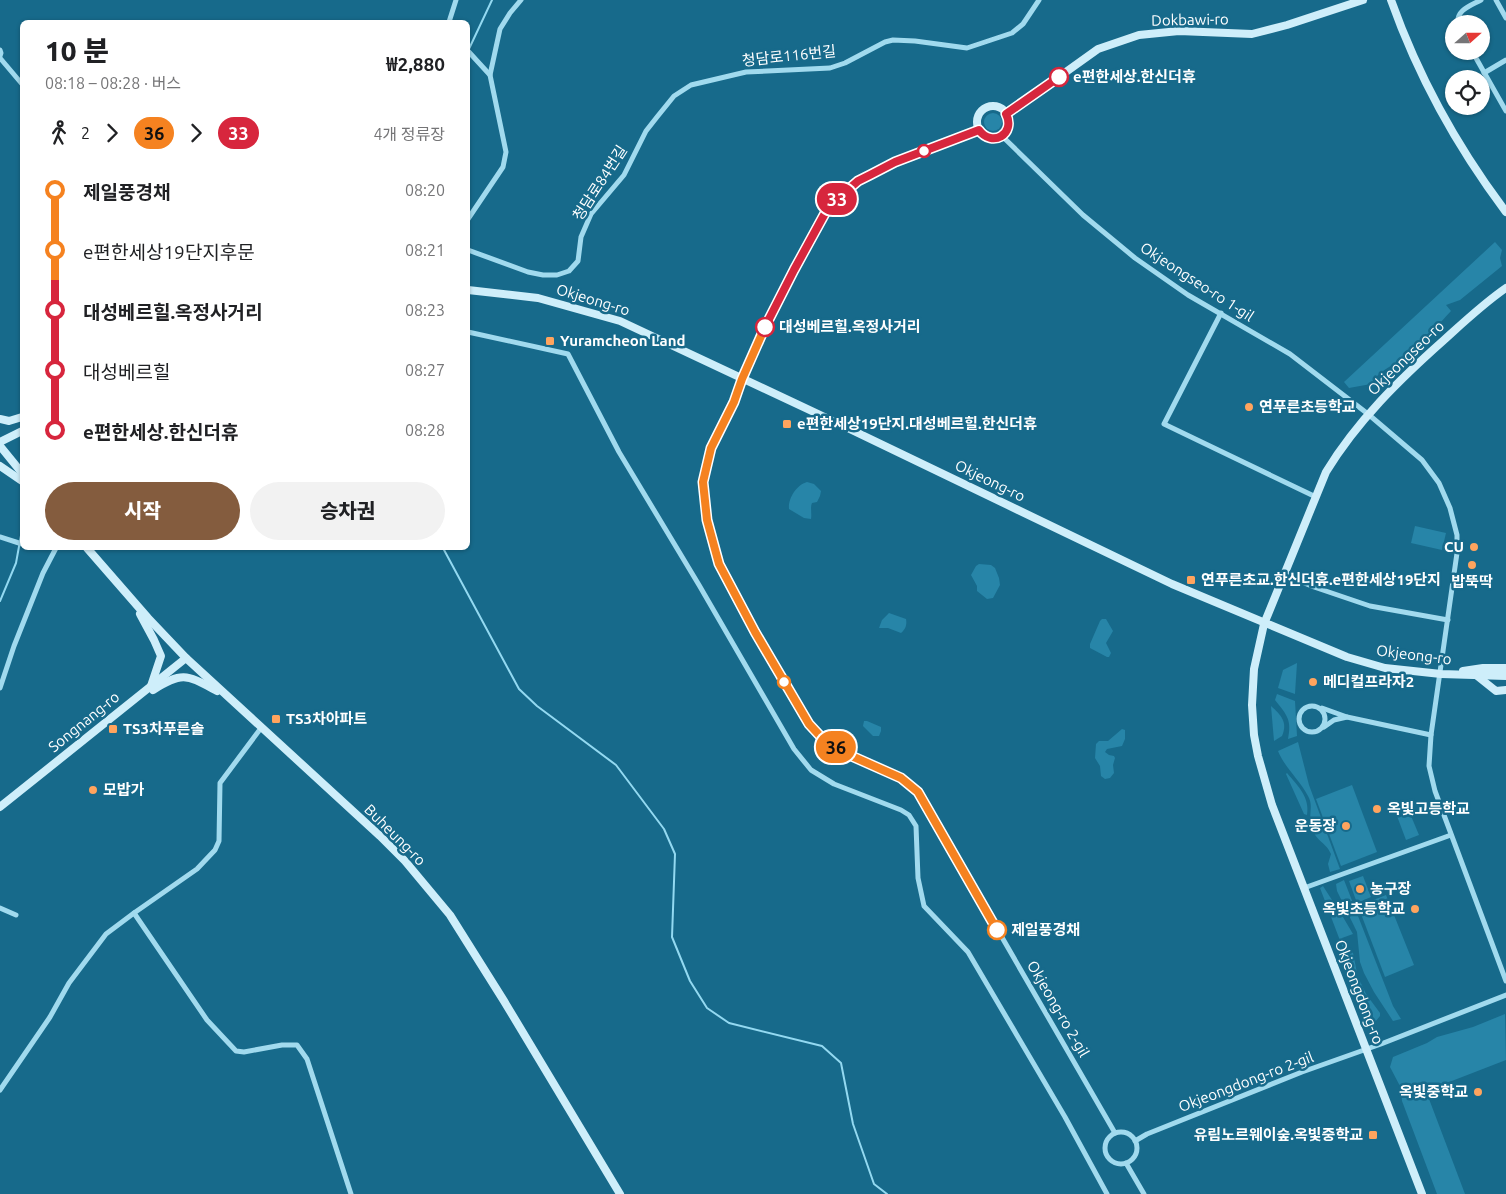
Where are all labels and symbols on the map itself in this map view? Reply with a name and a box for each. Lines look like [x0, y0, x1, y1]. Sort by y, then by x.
street label: Dokbawi-ro [1151, 10, 1229, 29]
north arrow [1445, 15, 1490, 60]
street label: 청담로116번길 [741, 42, 837, 69]
marker: e편한세상.한신더휴 [1049, 67, 1069, 87]
place label: e편한세상.한신더휴 [1073, 68, 1196, 85]
street label: 청담로84번길 [569, 142, 630, 223]
unlabelled marker [917, 144, 931, 158]
line badge: 33 [814, 183, 860, 215]
street label: Okjeongseo-ro 1-gil [1137, 239, 1257, 325]
street label: Okjeong-ro [554, 280, 632, 319]
marker: 대성베르힐.옥정사거리 [755, 317, 775, 337]
street label: Okjeongseo-ro [1364, 317, 1447, 398]
place label: 대성베르힐.옥정사거리 [779, 318, 921, 335]
place label: Yuramcheon Land [560, 332, 685, 349]
marker: Yuramcheon Land [544, 335, 556, 347]
place label: 연푸른초등학교 [1259, 398, 1356, 415]
marker: 연푸른초등학교 [1243, 401, 1255, 413]
place label: e편한세상19단지.대성베르힐.한신더휴 [797, 415, 1037, 432]
marker: e편한세상19단지.대성베르힐.한신더휴 [781, 418, 793, 430]
street label: Okjeong-ro [952, 456, 1028, 505]
place label: CU [1444, 538, 1464, 555]
marker: CU [1468, 541, 1480, 553]
marker: 밥뚝딱 [1466, 559, 1478, 571]
place label: 연푸른초교.한신더휴.e편한세상19단지 [1201, 571, 1441, 588]
place label: 밥뚝딱 [1451, 573, 1493, 590]
marker: 연푸른초교.한신더휴.e편한세상19단지 [1185, 574, 1197, 586]
street label: Okjeong-ro [1375, 641, 1453, 668]
place label: 메디컬프라자2 [1323, 673, 1414, 690]
unlabelled marker [777, 675, 791, 689]
marker: 메디컬프라자2 [1307, 676, 1319, 688]
street label: Songnang-ro [45, 688, 122, 755]
place label: TS3차아파트 [286, 710, 367, 727]
marker: TS3차아파트 [270, 713, 282, 725]
place label: TS3차푸른솔 [123, 720, 204, 737]
marker: TS3차푸른솔 [107, 723, 119, 735]
line badge: 36 [814, 731, 858, 763]
place label: 모밥가 [103, 781, 145, 798]
marker: 모밥가 [87, 784, 99, 796]
place label: 옥빛고등학교 [1387, 800, 1470, 817]
street label: Buheung-ro [361, 801, 429, 869]
marker: 옥빛고등학교 [1371, 803, 1383, 815]
place label: 운동장 [1295, 817, 1336, 834]
marker: 운동장 [1340, 820, 1352, 832]
place label: 농구장 [1370, 880, 1412, 897]
marker: 농구장 [1354, 883, 1366, 895]
place label: 옥빛초등학교 [1322, 900, 1405, 917]
marker: 옥빛초등학교 [1409, 903, 1421, 915]
marker: 제일풍경채 [987, 920, 1007, 940]
place label: 제일풍경채 [1011, 921, 1080, 938]
street label: Okjeongdong-ro [1332, 937, 1387, 1047]
street label: Okjeong-ro 2-gil [1024, 958, 1093, 1060]
street label: Okjeongdong-ro 2-gil [1176, 1048, 1316, 1115]
place label: 옥빛중학교 [1399, 1083, 1468, 1100]
marker: 옥빛중학교 [1472, 1086, 1484, 1098]
place label: 유림노르웨이숲.옥빛중학교 [1194, 1126, 1363, 1143]
marker: 유림노르웨이숲.옥빛중학교 [1367, 1129, 1379, 1141]

